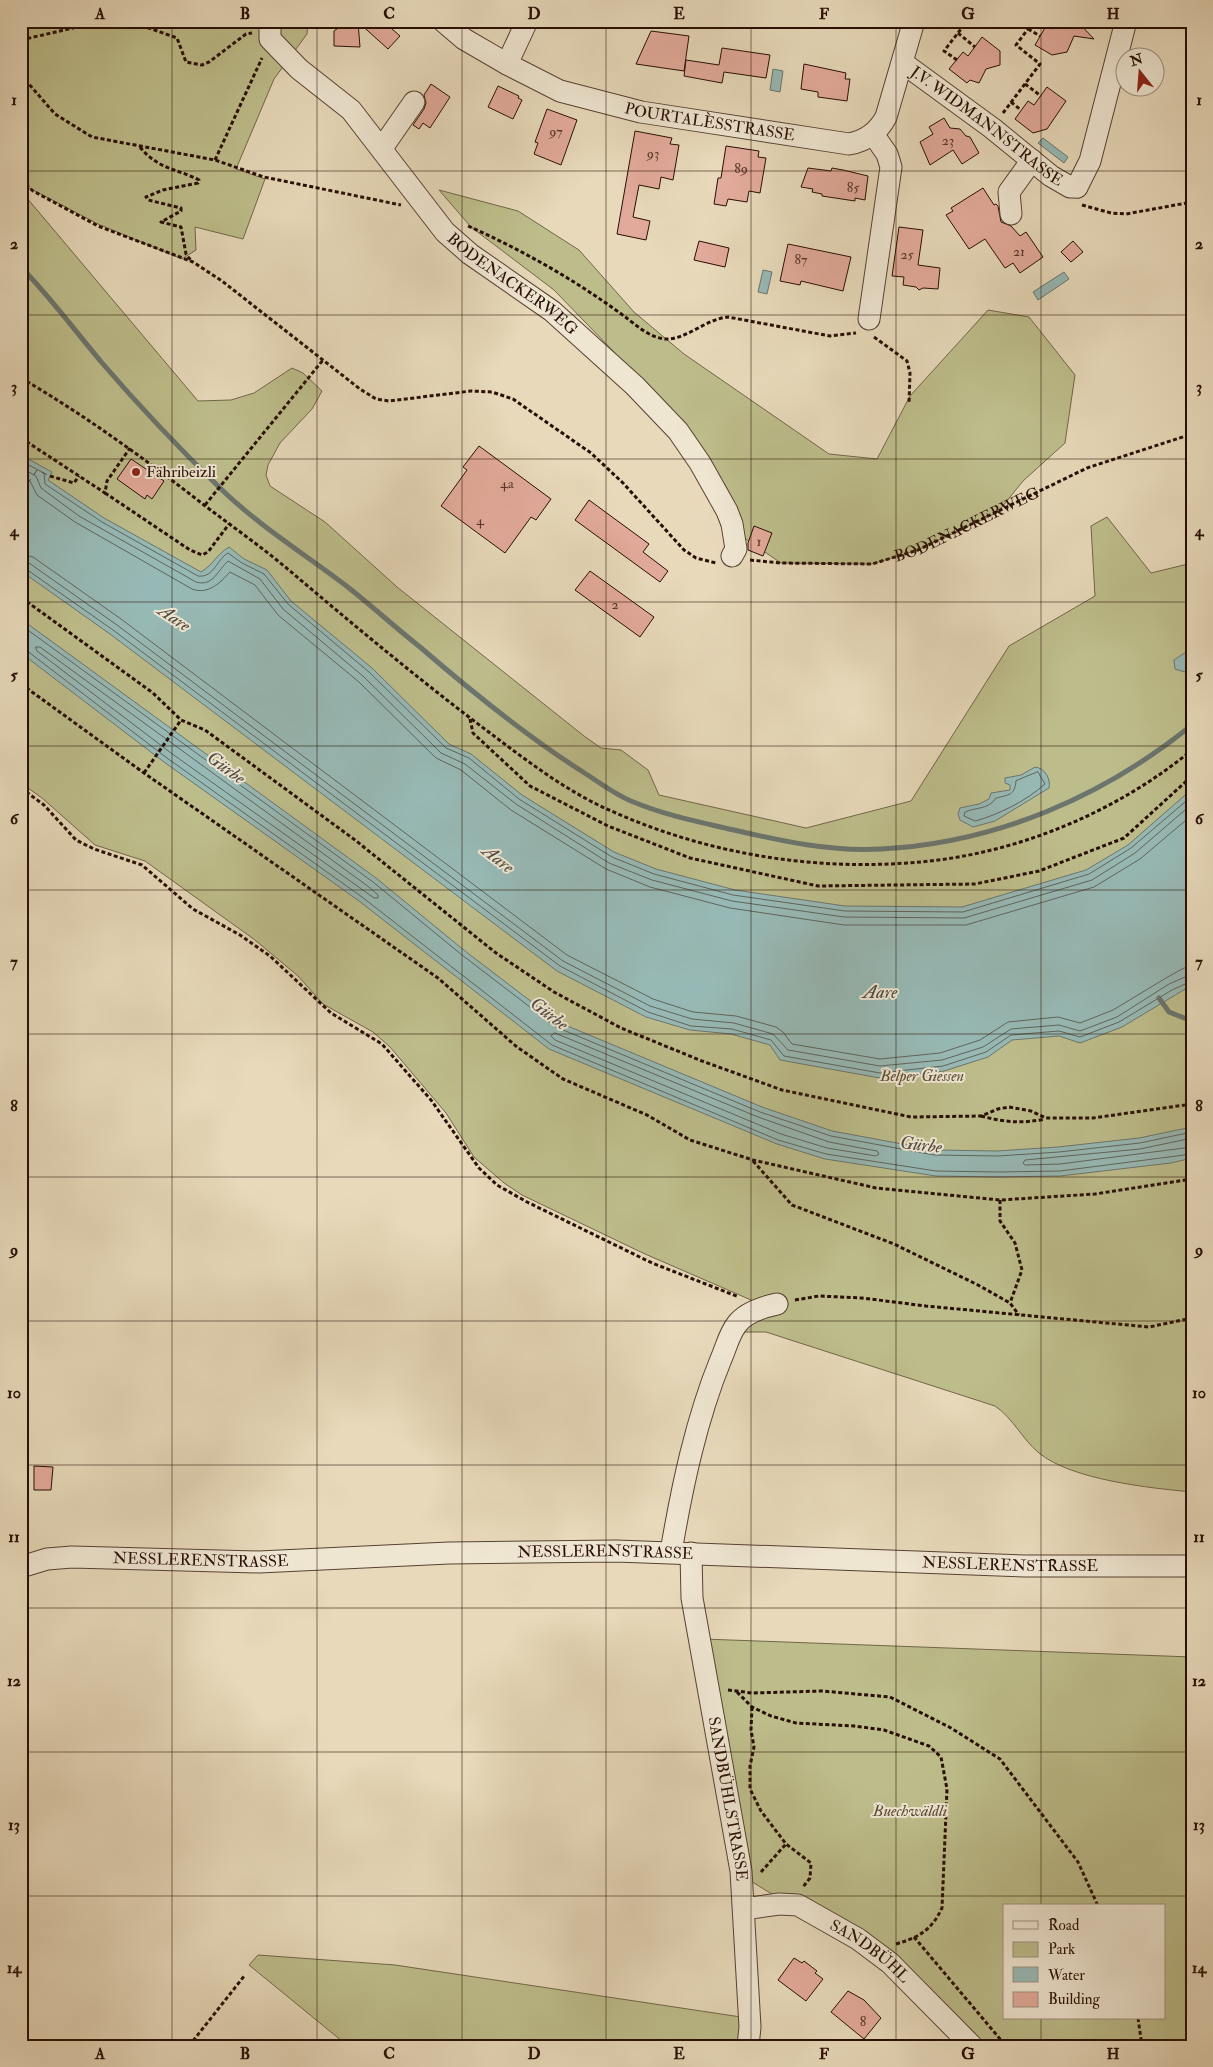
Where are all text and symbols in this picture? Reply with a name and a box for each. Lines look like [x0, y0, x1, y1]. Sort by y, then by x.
text: A [94, 4, 106, 24]
text: B [240, 4, 250, 24]
text: C [383, 4, 395, 24]
text: D [527, 4, 541, 24]
text: E [673, 4, 685, 24]
text: F [819, 4, 829, 24]
text: G [961, 4, 975, 24]
text: H [1106, 4, 1120, 24]
north arrow [1116, 48, 1166, 98]
text: N [1127, 50, 1145, 70]
street label: J.V. WIDMANNSTRASSE [905, 61, 1066, 191]
text: 1 [11, 90, 17, 110]
text: 1 [1196, 90, 1202, 110]
street label: POURTALÈSSTRASSE [622, 98, 796, 146]
house number: 97 [548, 123, 563, 140]
house number: 23 [942, 132, 954, 149]
house number: 93 [646, 145, 659, 162]
house number: 89 [734, 160, 748, 177]
house number: 85 [847, 179, 860, 196]
street label: BODENACKERWEG [443, 228, 582, 339]
text: 2 [10, 234, 18, 254]
text: 2 [1195, 234, 1203, 254]
house number: 21 [1013, 243, 1025, 260]
house number: 25 [900, 246, 914, 263]
house number: 87 [795, 251, 808, 268]
text: 3 [11, 377, 17, 397]
text: 3 [1196, 377, 1202, 397]
place label: Fähribeizli [146, 462, 216, 482]
marker: Fähribeizli [130, 466, 142, 478]
house number: 4a [500, 475, 514, 492]
street label: BODENACKERWEG [892, 483, 1043, 567]
house number: 4 [476, 512, 485, 529]
text: 4 [9, 521, 20, 541]
text: 4 [1194, 521, 1205, 541]
house number: 1 [757, 533, 762, 550]
house number: 2 [611, 596, 619, 613]
water label: Aare [152, 598, 196, 638]
text: 5 [10, 665, 18, 685]
text: 5 [1195, 665, 1203, 685]
water label: Gürbe [202, 746, 251, 790]
text: 6 [10, 809, 20, 829]
text: 6 [1195, 809, 1205, 829]
water label: Aare [476, 838, 519, 879]
text: 7 [10, 952, 18, 972]
text: 7 [1195, 952, 1203, 972]
water label: Aare [861, 981, 898, 1004]
water label: Gürbe [525, 992, 573, 1036]
park label: Belper Giessen [879, 1066, 964, 1086]
text: 8 [10, 1096, 18, 1116]
text: 8 [1195, 1096, 1203, 1116]
water label: Gürbe [899, 1131, 944, 1159]
text: 9 [8, 1240, 18, 1260]
text: 9 [1193, 1240, 1203, 1260]
text: 10 [7, 1383, 21, 1403]
text: 10 [1192, 1383, 1206, 1403]
text: 11 [8, 1527, 20, 1547]
text: 11 [1193, 1527, 1205, 1547]
street label: NESSLERENSTRASSE [517, 1541, 694, 1564]
street label: NESSLERENSTRASSE [112, 1548, 289, 1572]
street label: NESSLERENSTRASSE [922, 1552, 1098, 1576]
text: 12 [7, 1671, 21, 1691]
text: 12 [1192, 1671, 1206, 1691]
street label: SANDBÜHLSTRASSE [703, 1715, 752, 1881]
park label: Buechwäldli [872, 1801, 948, 1821]
text: 13 [8, 1815, 20, 1835]
text: 13 [1193, 1815, 1205, 1835]
legend [1003, 1904, 1166, 2020]
street label: SANDBÜHL [826, 1915, 914, 1987]
text: Road [1048, 1916, 1080, 1935]
text: Park [1048, 1940, 1075, 1959]
text: 14 [7, 1958, 23, 1978]
text: 14 [1192, 1958, 1208, 1978]
text: Water [1047, 1966, 1085, 1985]
text: Building [1048, 1990, 1100, 2009]
house number: 8 [860, 2013, 867, 2030]
text: A [94, 2044, 106, 2064]
text: B [240, 2044, 250, 2064]
text: C [383, 2044, 395, 2064]
text: D [527, 2044, 541, 2064]
text: E [673, 2044, 685, 2064]
text: F [819, 2044, 829, 2064]
text: G [961, 2044, 975, 2064]
text: H [1106, 2044, 1120, 2064]

